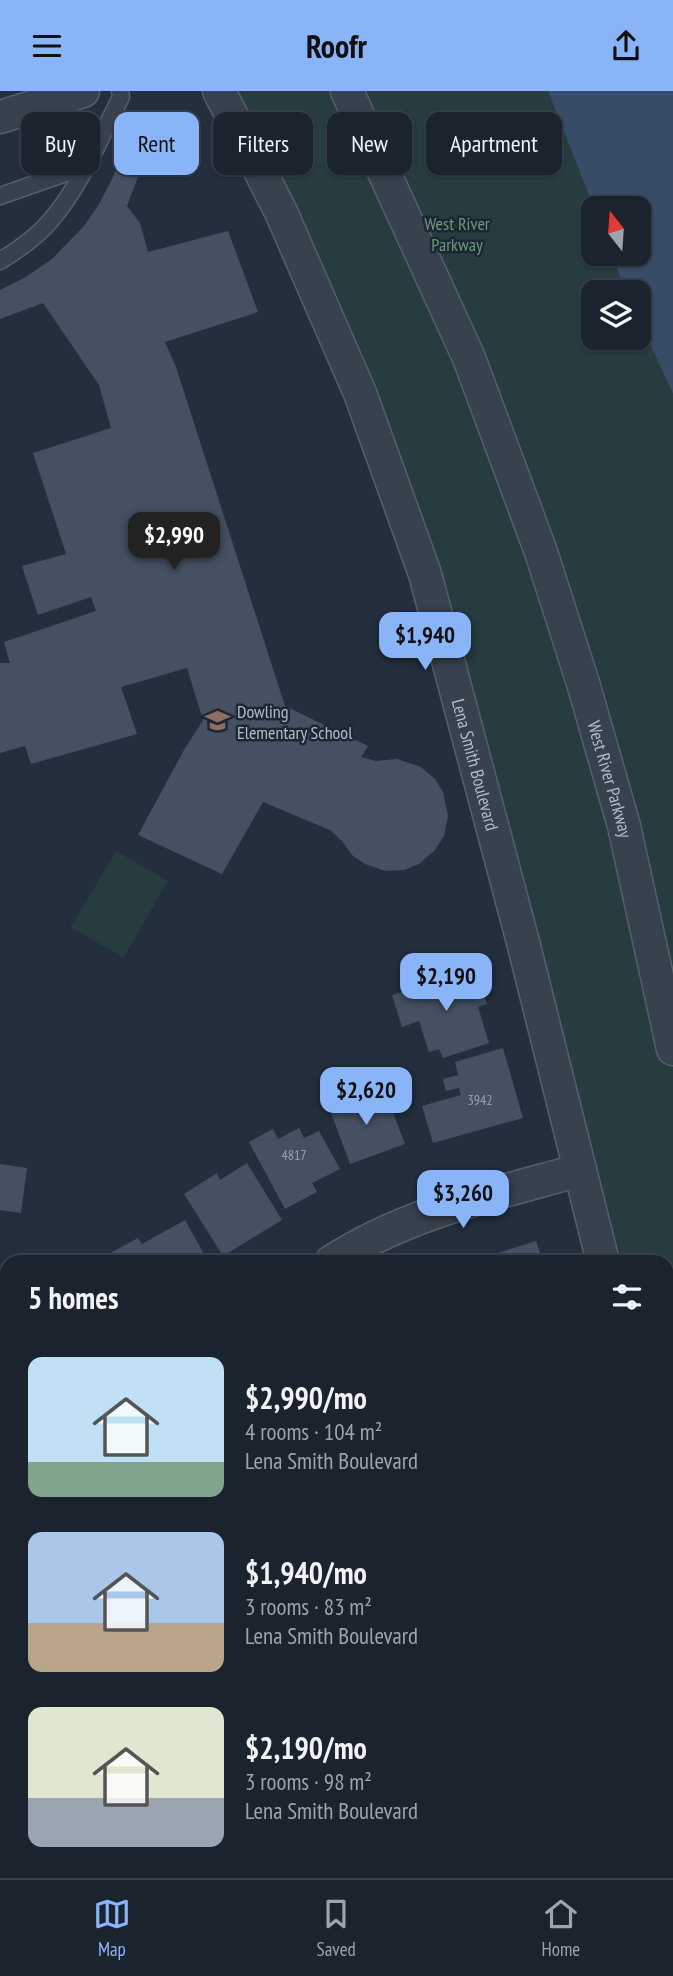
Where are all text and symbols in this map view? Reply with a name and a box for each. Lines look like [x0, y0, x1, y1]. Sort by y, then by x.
text: Roofr [306, 25, 367, 67]
icon: menu [28, 27, 66, 65]
icon: share [607, 27, 645, 65]
chip: Buy [21, 112, 100, 175]
chip: Rent [114, 112, 199, 175]
chip: Filters [213, 112, 313, 175]
chip: New [327, 112, 412, 175]
chip: Apartment [426, 112, 562, 175]
north arrow [581, 196, 651, 266]
map controls [581, 196, 651, 350]
park label: West River Parkway [424, 212, 490, 256]
button: layers [581, 280, 651, 350]
pin: $2,990 [117, 512, 231, 572]
text: $2,990 [144, 520, 204, 549]
pin: $1,940 [368, 613, 482, 672]
text: $1,940 [395, 620, 455, 649]
street label: Lena Smith Boulevard [447, 696, 504, 833]
place label: Dowling Elementary School [237, 700, 353, 744]
school or university icon: Dowling Elementary School [203, 707, 231, 735]
street label: West River Parkway [583, 718, 638, 840]
pin: $2,190 [389, 953, 503, 1013]
text: $2,190 [416, 961, 476, 990]
pin: $2,620 [309, 1067, 423, 1127]
text: $2,620 [336, 1075, 396, 1104]
house number: 3942 [467, 1091, 493, 1109]
house number: 4817 [281, 1146, 307, 1164]
pin: $3,260 [406, 1171, 520, 1230]
text: $3,260 [433, 1178, 493, 1207]
text: 5 homes [28, 1278, 119, 1317]
icon: filters [608, 1278, 646, 1316]
text: $2,990/mo [245, 1378, 367, 1417]
icon: home [84, 1385, 168, 1469]
text: 4 rooms · 104 m² [245, 1417, 382, 1446]
text: Lena Smith Boulevard [245, 1446, 418, 1475]
text: $1,940/mo [245, 1553, 367, 1592]
icon: home [84, 1560, 168, 1644]
text: 3 rooms · 83 m² [245, 1592, 372, 1621]
text: Lena Smith Boulevard [245, 1621, 418, 1650]
text: $2,190/mo [245, 1728, 367, 1767]
icon: home [84, 1735, 168, 1819]
text: 3 rooms · 98 m² [245, 1767, 372, 1796]
text: Lena Smith Boulevard [245, 1796, 418, 1825]
tab: Map [93, 1895, 131, 1961]
tab: Saved [317, 1895, 356, 1961]
tab: Home [542, 1895, 580, 1961]

